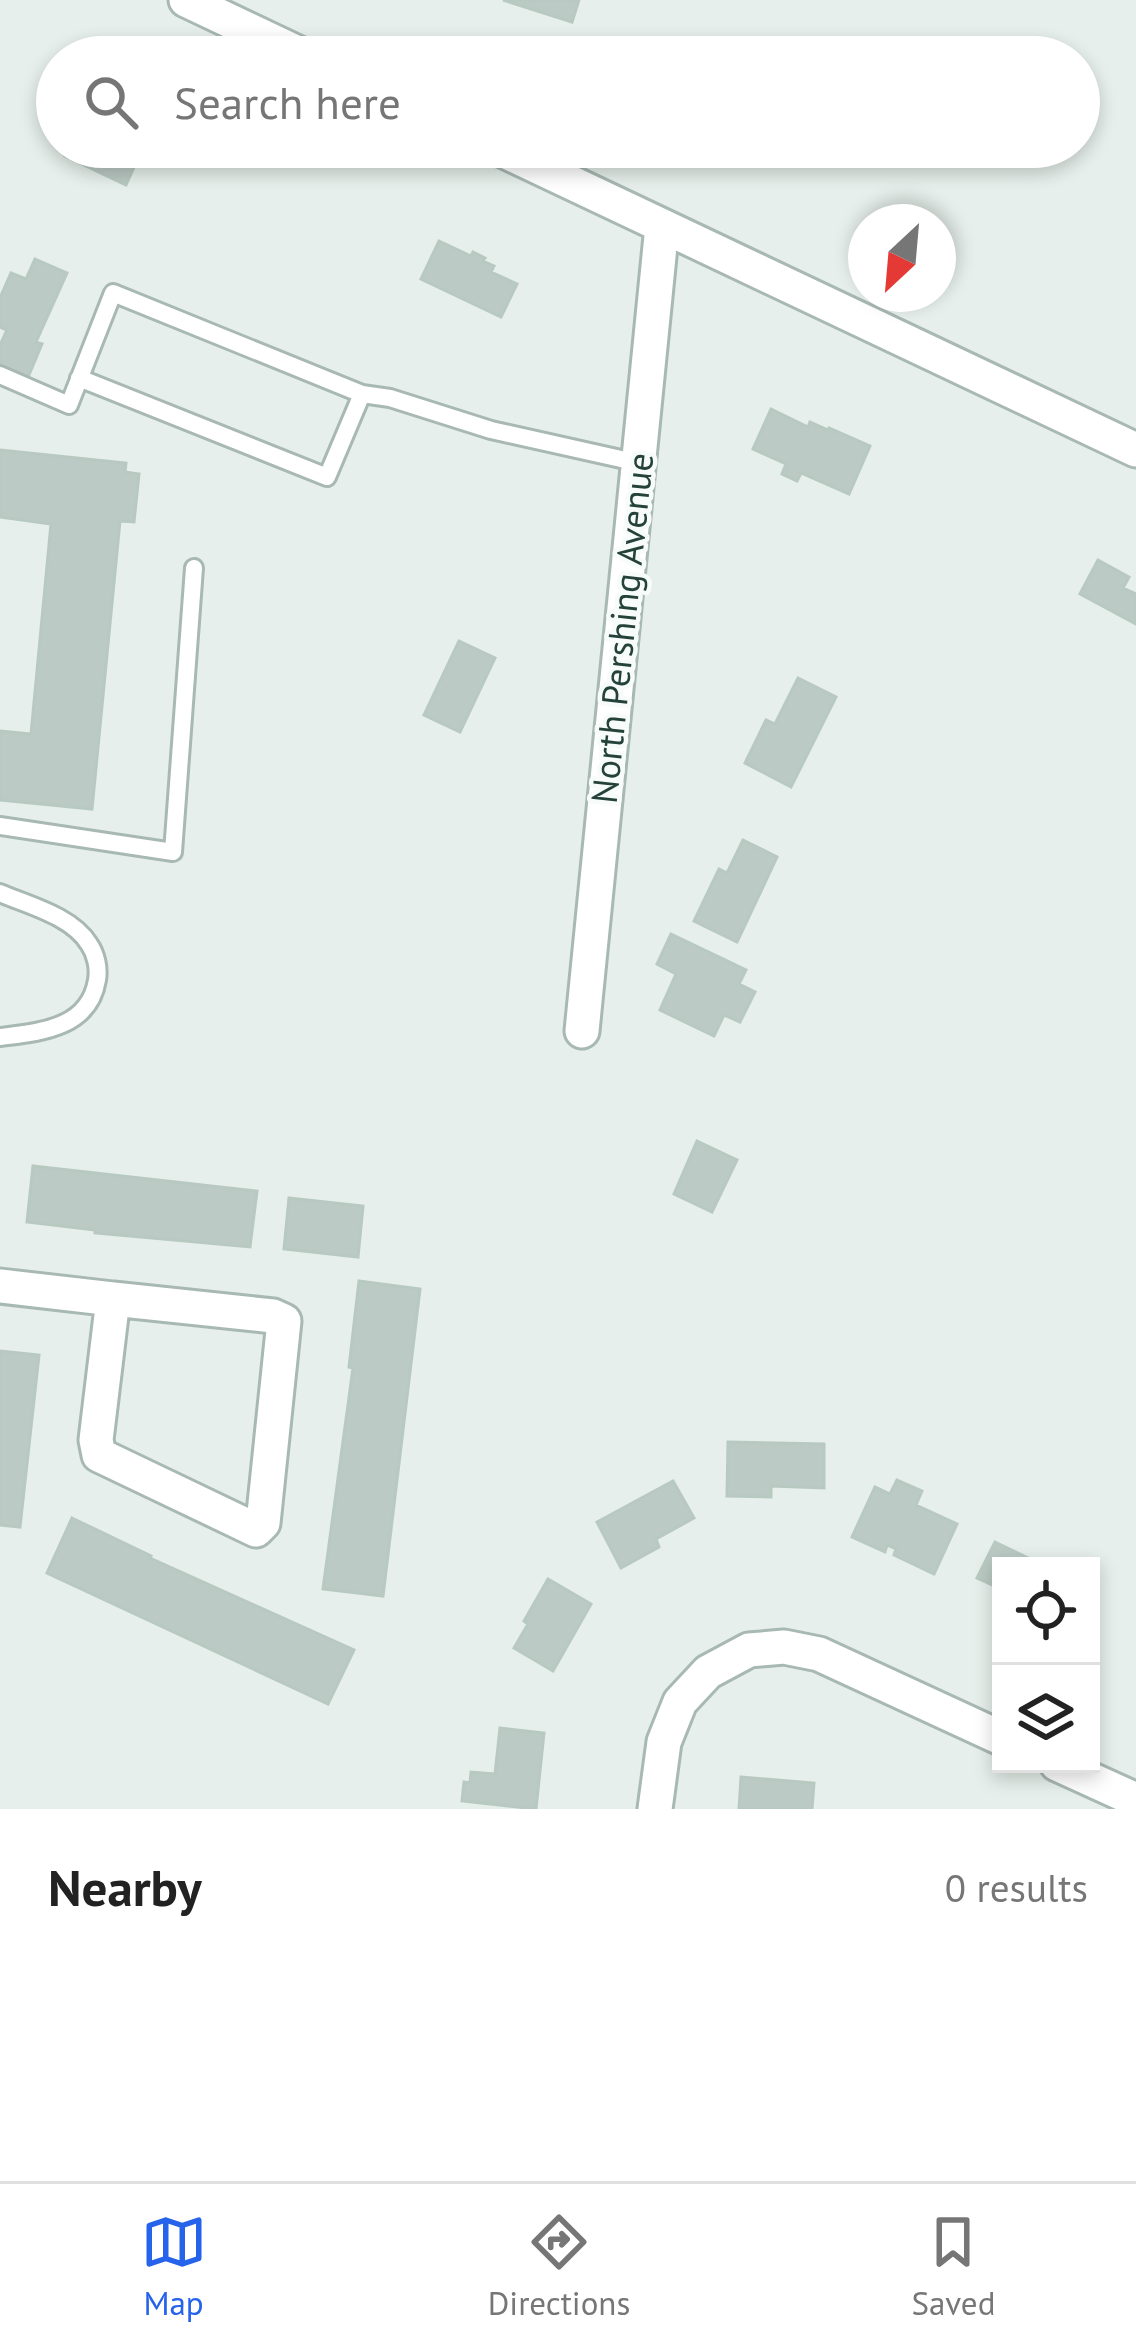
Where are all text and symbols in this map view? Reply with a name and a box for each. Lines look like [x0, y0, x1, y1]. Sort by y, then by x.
search box [36, 36, 1100, 168]
icon: search [78, 69, 144, 135]
text: Search here [174, 73, 401, 131]
north arrow [848, 204, 956, 312]
street label: North Pershing Avenue [580, 450, 663, 806]
map controls [992, 1557, 1100, 1773]
button: locate [992, 1557, 1100, 1665]
button: layers [992, 1665, 1100, 1773]
text: Nearby [48, 1854, 202, 1920]
text: 0 results [945, 1862, 1088, 1913]
tab: Map [141, 2209, 207, 2324]
tab: Directions [488, 2209, 630, 2324]
tab: Saved [911, 2209, 995, 2324]

